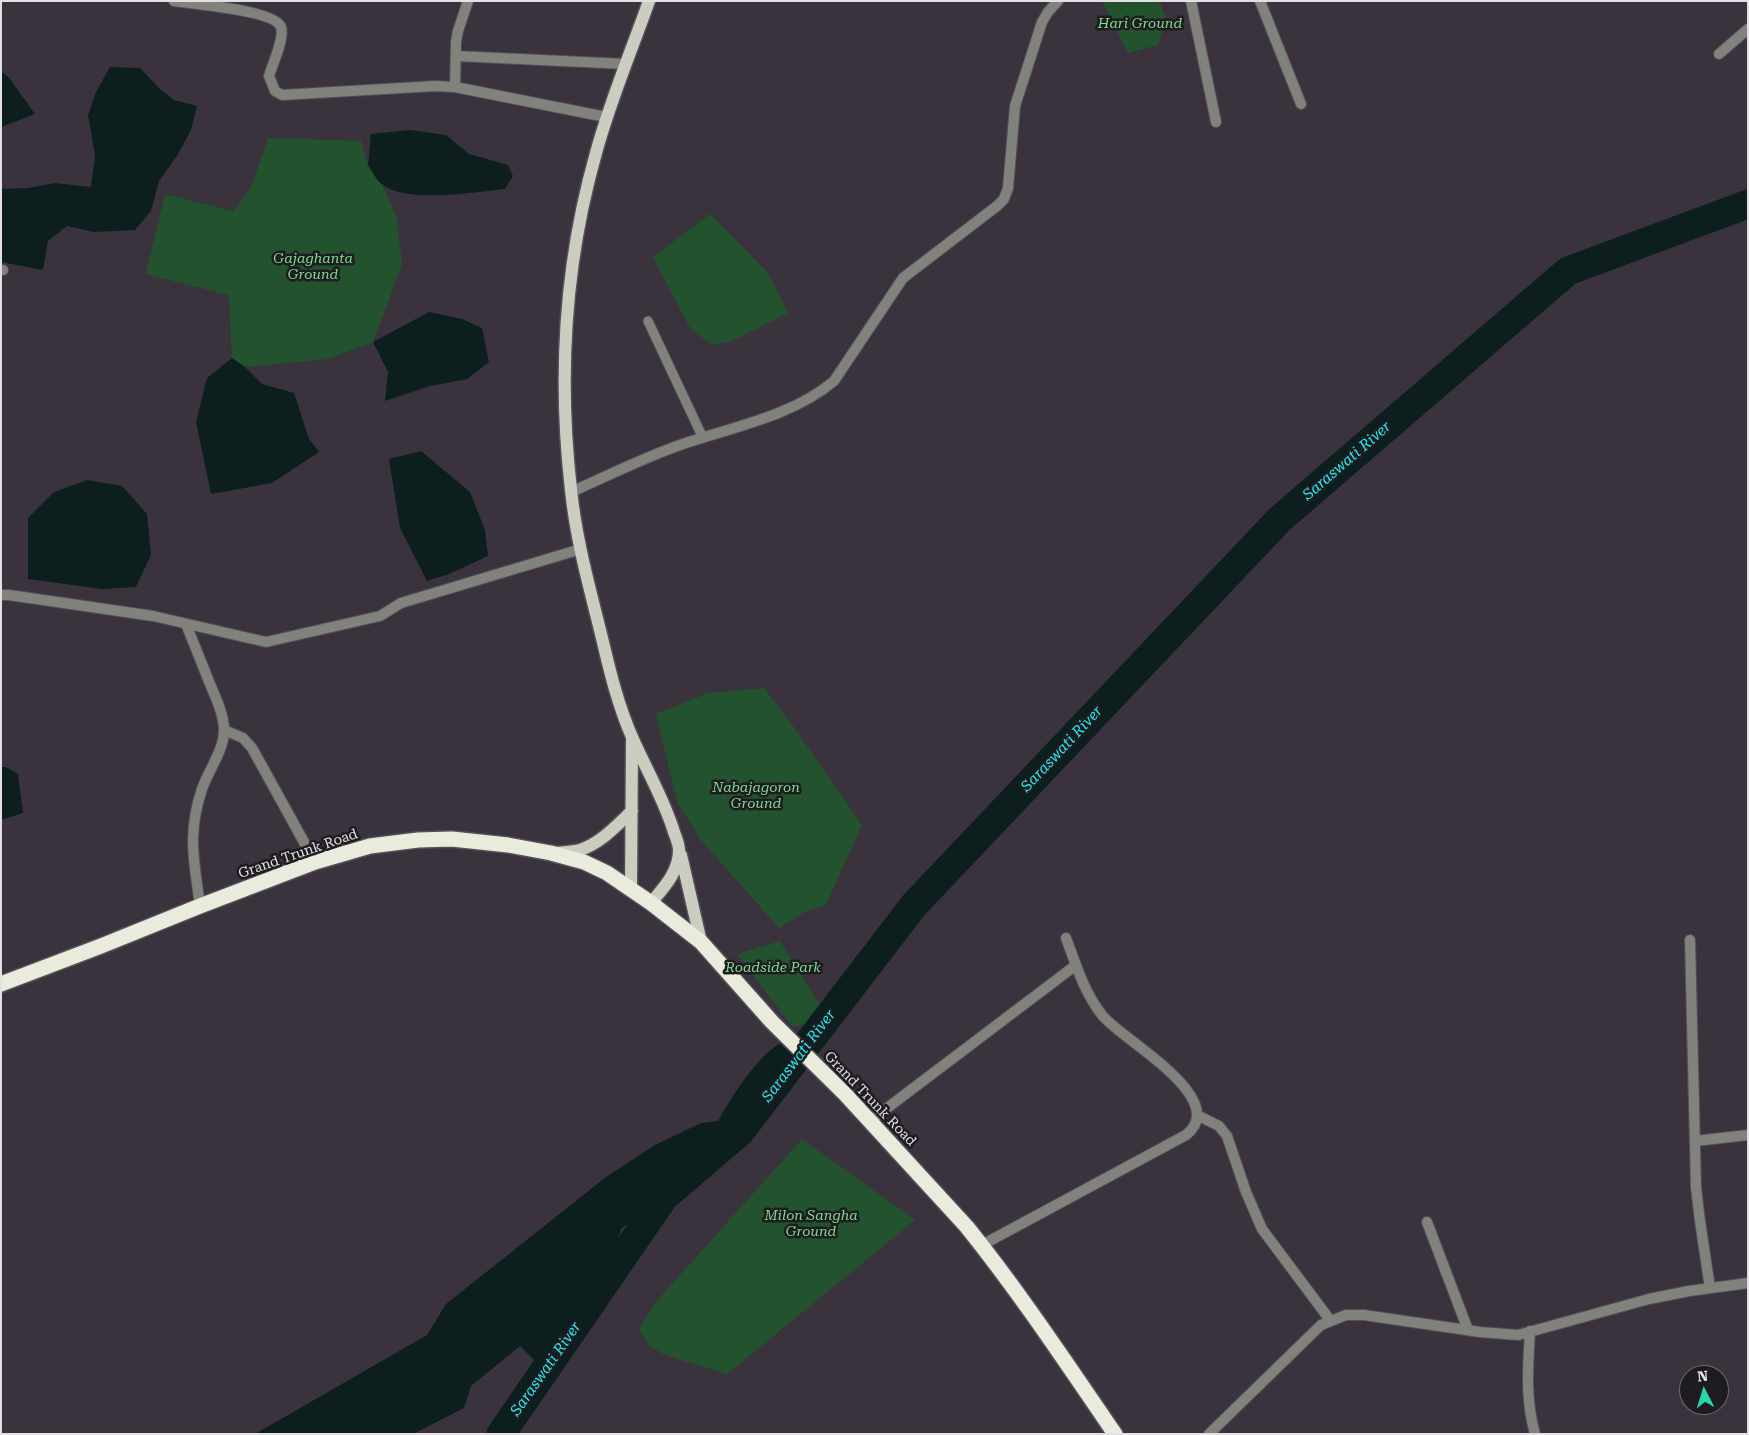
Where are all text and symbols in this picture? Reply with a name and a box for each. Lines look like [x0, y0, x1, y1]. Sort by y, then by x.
park label: Hari Ground [1098, 16, 1182, 32]
park label: Gajaghanta Ground [273, 251, 353, 284]
water label: Saraswati River [1299, 418, 1395, 504]
water label: Saraswati River [1018, 702, 1106, 796]
park label: Nabajagoron Ground [712, 780, 800, 812]
street label: Grand Trunk Road [236, 826, 360, 882]
park label: Roadside Park [725, 960, 821, 976]
water label: Saraswati River [758, 1006, 840, 1106]
street label: Grand Trunk Road [821, 1048, 919, 1150]
park label: Milon Sangha Ground [764, 1208, 858, 1240]
water label: Saraswati River [507, 1318, 585, 1420]
north arrow [1679, 1365, 1729, 1415]
text: N [1697, 1368, 1709, 1384]

